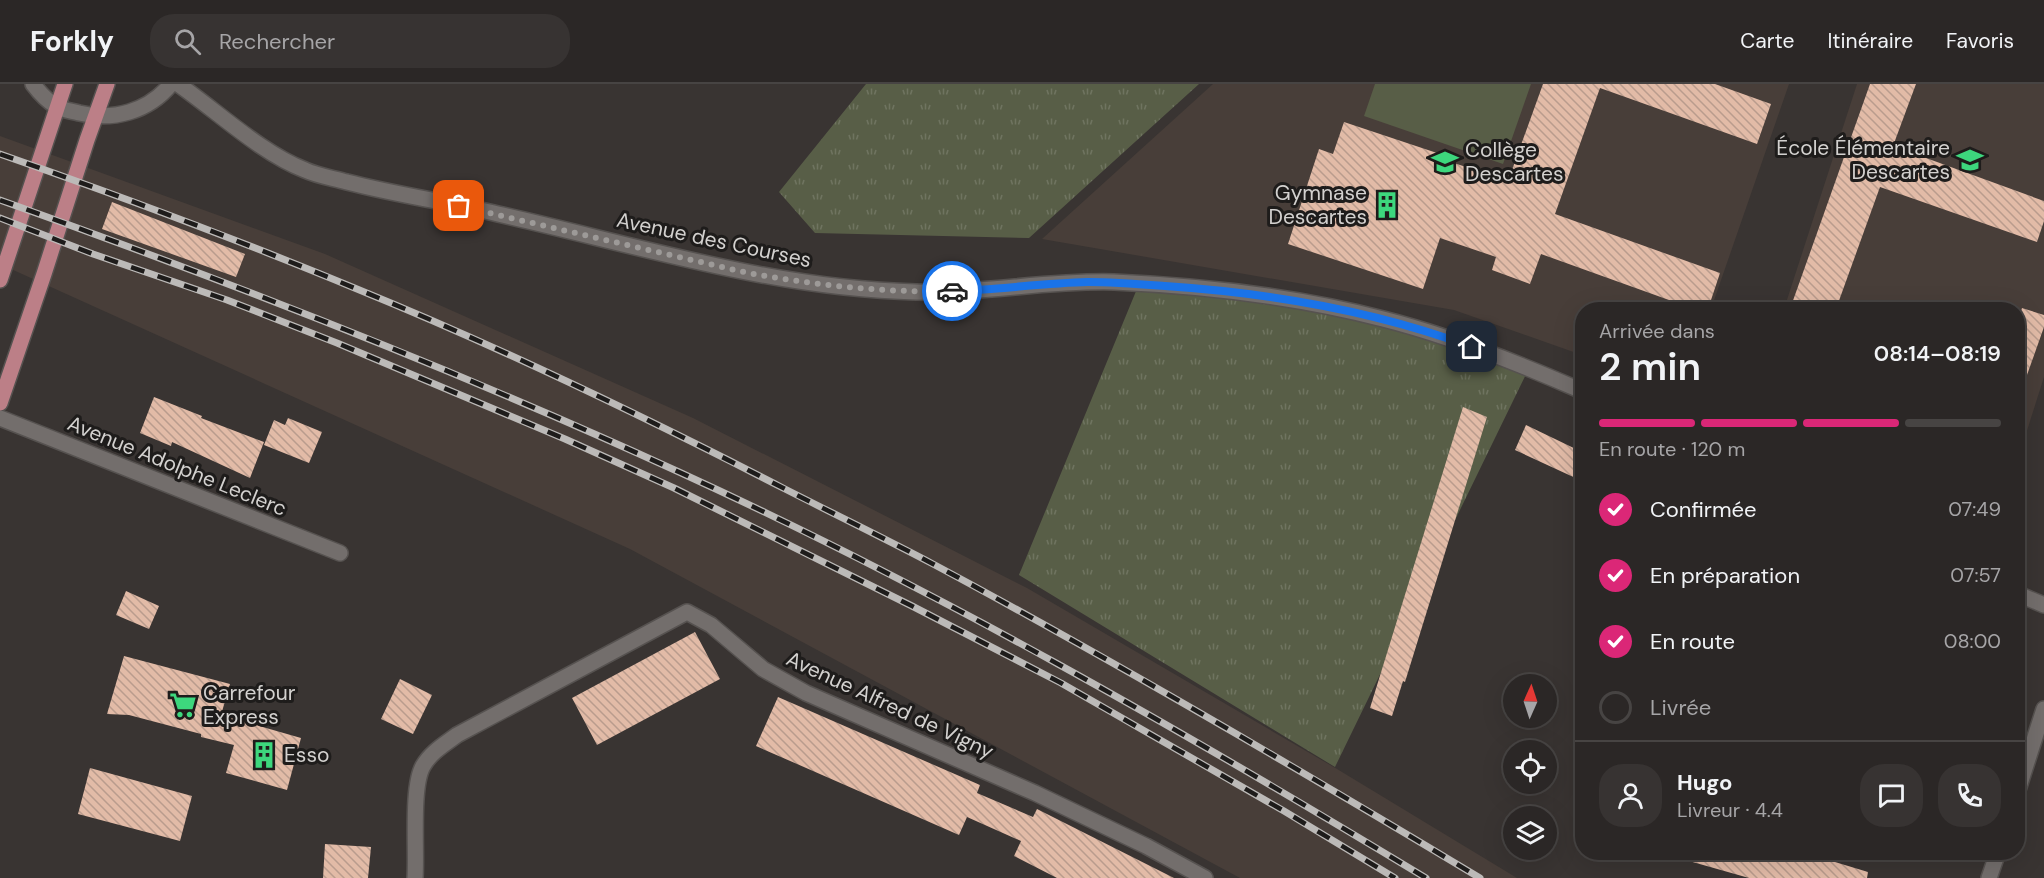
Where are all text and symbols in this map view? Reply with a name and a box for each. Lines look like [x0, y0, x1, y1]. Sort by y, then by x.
search box [150, 14, 570, 68]
text: Forkly [30, 23, 114, 60]
icon: search [171, 25, 204, 58]
text: Rechercher [219, 27, 335, 56]
text: Carte [1740, 27, 1794, 55]
text: Itinéraire [1827, 27, 1913, 55]
text: Favoris [1946, 27, 2014, 55]
place label: École Élémentaire Descartes [1776, 134, 1950, 186]
place label: Collège Descartes [1465, 136, 1564, 188]
school or university icon: École Élémentaire Descartes [1955, 145, 1985, 175]
school or university icon: Collège Descartes [1430, 147, 1460, 177]
place label: Gymnase Descartes [1268, 179, 1367, 231]
pin [433, 180, 484, 231]
icon: bag [442, 189, 475, 222]
building icon: Gymnase Descartes [1372, 190, 1402, 220]
street label: Avenue des Courses [614, 206, 814, 274]
courier [922, 261, 982, 321]
icon: car [936, 275, 969, 308]
text: Arrivée dans [1599, 318, 1715, 344]
pin [1446, 321, 1497, 372]
icon: home [1455, 330, 1488, 363]
text: 08:14–08:19 [1874, 339, 2001, 368]
text: 2 min [1599, 341, 1701, 392]
street label: Avenue Adolphe Leclerc [63, 409, 291, 523]
text: En route · 120 m [1599, 436, 1745, 462]
icon: check [1599, 493, 1632, 526]
text: Confirmée [1650, 495, 1757, 524]
text: 07:49 [1948, 496, 2001, 522]
icon: check [1599, 559, 1632, 592]
text: En préparation [1650, 561, 1800, 590]
text: 07:57 [1950, 562, 2001, 588]
icon: check [1599, 625, 1632, 658]
text: En route [1650, 627, 1735, 656]
text: 08:00 [1944, 628, 2001, 654]
street label: Avenue Alfred de Vigny [782, 645, 998, 766]
north arrow [1503, 674, 1557, 728]
map controls [1503, 674, 1557, 860]
place label: Carrefour Express [203, 679, 296, 731]
supermarket icon: Carrefour Express [168, 690, 198, 720]
text: Livrée [1650, 693, 1711, 722]
building icon: Esso [249, 740, 279, 770]
button: locate [1503, 740, 1557, 794]
place label: Esso [284, 741, 329, 769]
button: person [1599, 764, 1662, 827]
button: chat [1860, 764, 1923, 827]
button: phone [1938, 764, 2001, 827]
text: Hugo [1677, 768, 1732, 797]
text: Livreur · 4.4 [1677, 797, 1783, 823]
button: layers [1503, 806, 1557, 860]

